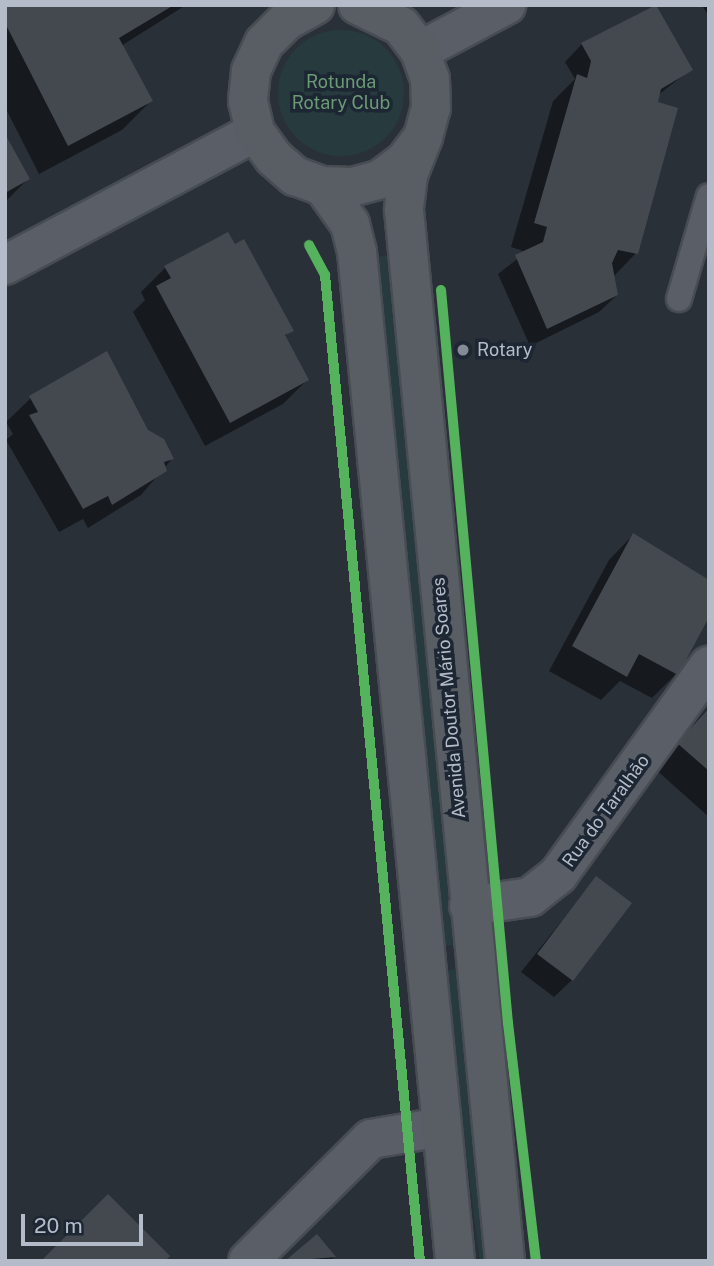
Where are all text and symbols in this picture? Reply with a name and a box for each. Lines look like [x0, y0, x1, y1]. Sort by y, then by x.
park label: Rotunda Rotary Club [292, 72, 390, 114]
place label: Rotary [477, 339, 532, 361]
marker: Rotary [455, 342, 471, 358]
street label: Avenida Doutor Mário Soares [428, 576, 470, 820]
street label: Rua do Taralhão [558, 750, 654, 872]
scale bar [24, 1200, 147, 1244]
text: 20 m [34, 1213, 83, 1238]

